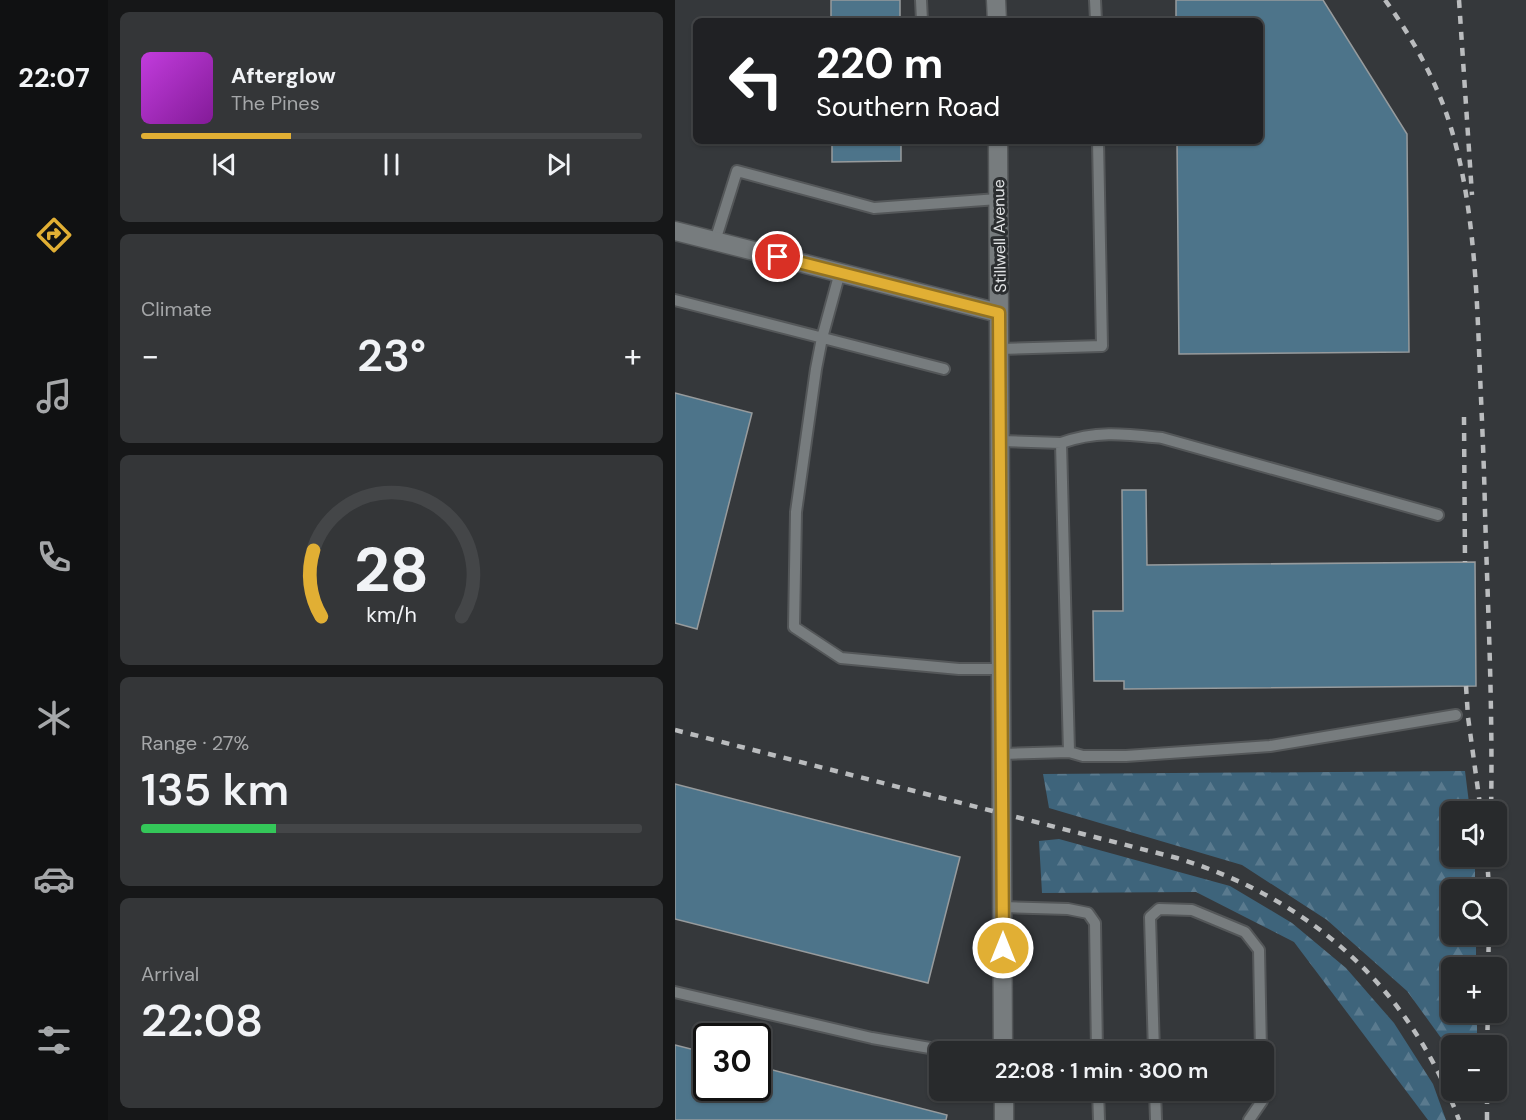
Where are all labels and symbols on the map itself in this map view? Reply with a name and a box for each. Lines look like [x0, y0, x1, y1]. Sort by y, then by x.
street label: Stillwell Avenue [988, 179, 1011, 293]
pin [752, 231, 803, 282]
position arrow [971, 916, 1035, 980]
speed limit sign: 30 [693, 1023, 771, 1101]

